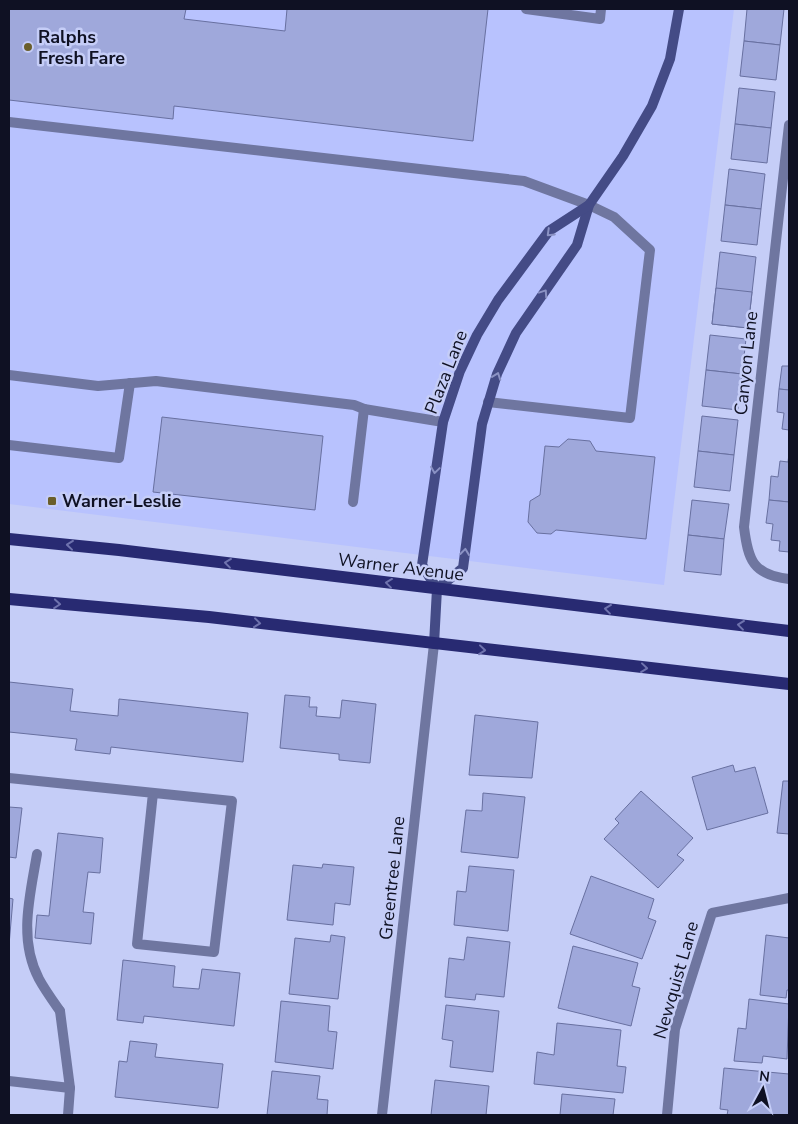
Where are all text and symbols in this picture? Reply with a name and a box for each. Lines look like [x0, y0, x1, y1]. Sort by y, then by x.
place label: Ralphs Fresh Fare [38, 25, 125, 70]
marker: Ralphs Fresh Fare [22, 41, 34, 53]
one-way arrow [547, 227, 556, 236]
one-way arrow [538, 289, 547, 299]
street label: Canyon Lane [729, 310, 763, 416]
street label: Plaza Lane [419, 327, 473, 417]
one-way arrow [491, 372, 501, 381]
one-way arrow [430, 466, 441, 474]
place label: Warner-Leslie [62, 489, 182, 513]
marker: Warner-Leslie [46, 495, 58, 507]
one-way arrow [66, 540, 74, 551]
street label: Warner Avenue [337, 547, 465, 587]
one-way arrow [459, 548, 470, 556]
one-way arrow [223, 558, 231, 569]
one-way arrow [385, 578, 393, 589]
one-way arrow [54, 598, 62, 609]
one-way arrow [603, 604, 611, 615]
one-way arrow [253, 617, 261, 628]
one-way arrow [737, 620, 745, 631]
one-way arrow [478, 644, 486, 655]
one-way arrow [640, 662, 648, 673]
street label: Greentree Lane [374, 815, 410, 941]
street label: Newquist Lane [648, 918, 704, 1042]
north arrow [738, 1064, 788, 1114]
text: N [758, 1067, 771, 1087]

